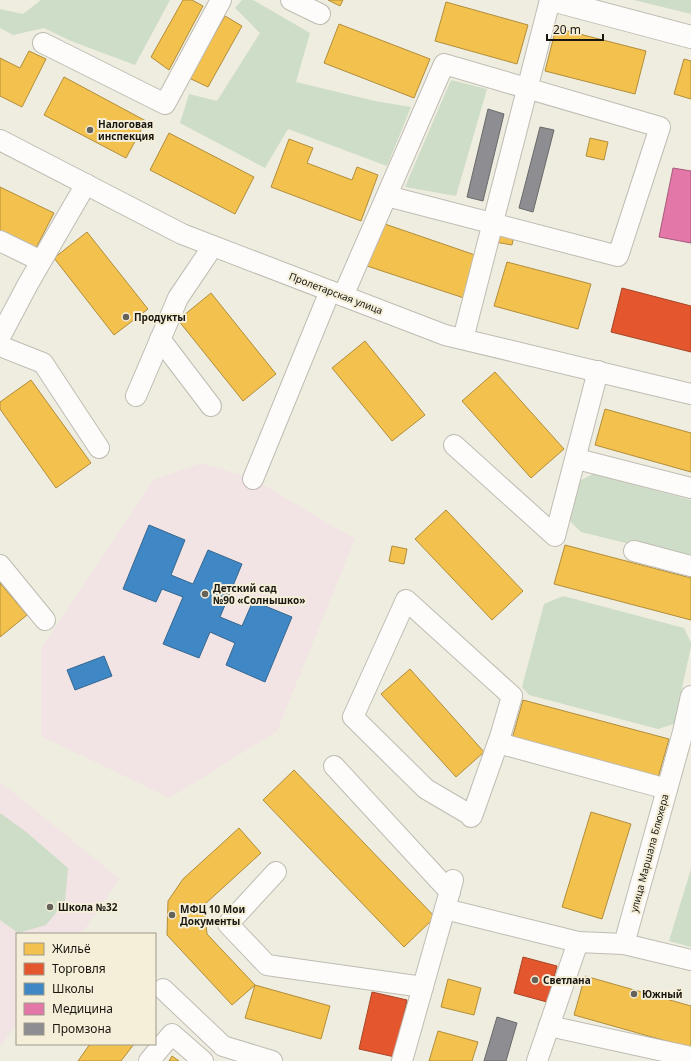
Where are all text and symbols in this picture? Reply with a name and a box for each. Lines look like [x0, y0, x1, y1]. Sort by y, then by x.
scale bar [547, 16, 603, 42]
text: 20 m [553, 21, 581, 38]
place label: Налоговая инспекция [98, 117, 154, 143]
marker: Налоговая инспекция [85, 125, 95, 135]
street label: Пролетарская улица [287, 269, 385, 317]
place label: Продукты [134, 310, 186, 324]
marker: Продукты [121, 312, 131, 322]
place label: Детский сад №90 «Солнышко» [213, 581, 305, 607]
marker: Детский сад №90 «Солнышко» [200, 589, 210, 599]
street label: улица Маршала Блюхера [626, 792, 672, 914]
place label: Школа №32 [58, 900, 118, 914]
marker: Школа №32 [45, 902, 55, 912]
place label: МФЦ 10 Мои Документы [180, 902, 245, 928]
marker: МФЦ 10 Мои Документы [167, 910, 177, 920]
legend [16, 933, 156, 1045]
text: Жильё [52, 940, 91, 957]
text: Торговля [52, 960, 106, 977]
place label: Светлана [543, 973, 591, 987]
marker: Светлана [530, 975, 540, 985]
text: Школы [52, 980, 94, 997]
place label: Южный [642, 987, 683, 1001]
marker: Южный [629, 989, 639, 999]
text: Медицина [52, 1000, 113, 1017]
text: Промзона [52, 1020, 111, 1037]

